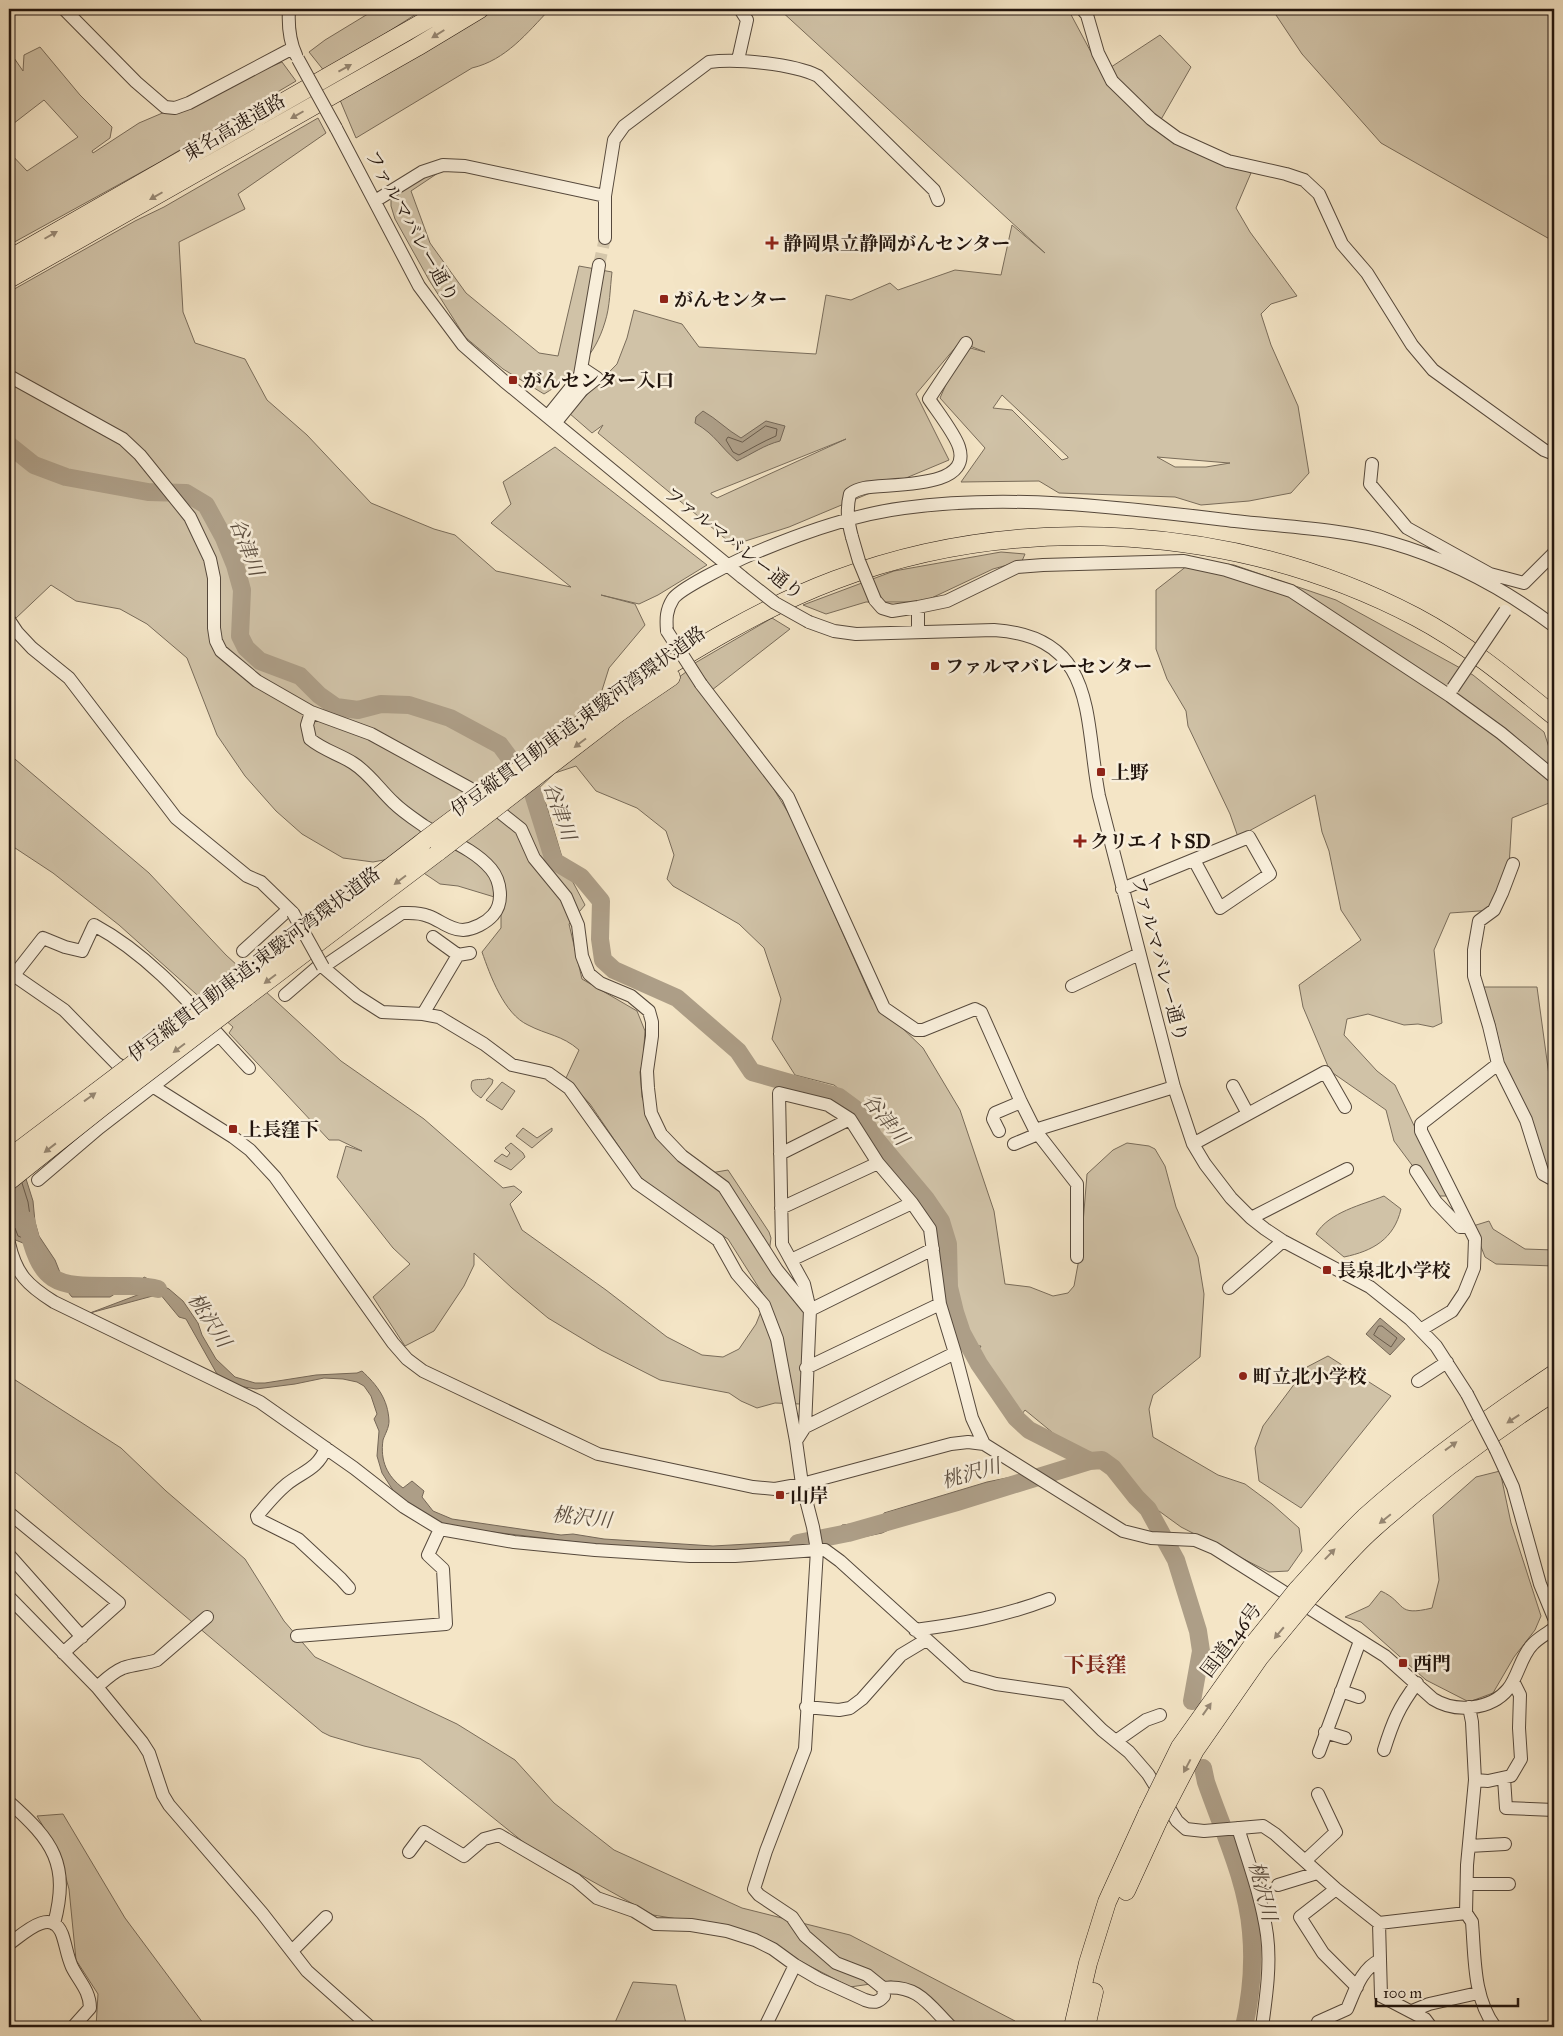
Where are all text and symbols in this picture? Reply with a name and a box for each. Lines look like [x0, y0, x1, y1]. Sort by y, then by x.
one-way arrow [432, 30, 445, 39]
one-way arrow [337, 64, 352, 72]
street label: 東名高速道路 [179, 89, 289, 165]
one-way arrow [291, 111, 304, 120]
street label: ファルマバレー通り [361, 146, 463, 306]
one-way arrow [150, 191, 163, 200]
one-way arrow [44, 230, 58, 239]
place label: 静岡県立静岡がんセンター [783, 232, 1010, 255]
marker: 静岡県立静岡がんセンター [765, 236, 779, 250]
place label: がんセンター [674, 288, 787, 311]
marker: がんセンター [658, 293, 670, 305]
place label: がんセンター入口 [523, 369, 674, 392]
marker: がんセンター入口 [507, 374, 519, 386]
street label: ファルマバレー通り [660, 481, 808, 605]
water label: 谷津川 [225, 515, 270, 581]
street label: 伊豆縦貫自動車道;東駿河湾環状道路 [446, 621, 710, 821]
place label: ファルマバレーセンター [945, 655, 1152, 678]
marker: ファルマバレーセンター [929, 660, 941, 672]
one-way arrow [573, 738, 587, 748]
place label: 上野 [1111, 761, 1149, 784]
marker: 上野 [1095, 766, 1107, 778]
water label: 谷津川 [539, 779, 582, 845]
place label: クリエイトSD [1090, 830, 1211, 853]
marker: クリエイトSD [1074, 835, 1086, 847]
street label: 伊豆縦貫自動車道;東駿河湾環状道路 [124, 862, 384, 1066]
street label: ファルマバレー通り [1127, 874, 1193, 1044]
one-way arrow [394, 875, 407, 886]
one-way arrow [264, 973, 277, 984]
one-way arrow [172, 1043, 186, 1053]
water label: 谷津川 [858, 1088, 915, 1151]
one-way arrow [83, 1092, 97, 1102]
place label: 上長窪下 [243, 1118, 319, 1141]
marker: 上長窪下 [227, 1123, 239, 1135]
one-way arrow [44, 1142, 57, 1153]
place label: 長泉北小学校 [1337, 1259, 1451, 1282]
marker: 長泉北小学校 [1321, 1264, 1333, 1276]
water label: 桃沢川 [184, 1288, 237, 1353]
place label: 町立北小学校 [1253, 1365, 1367, 1388]
marker: 町立北小学校 [1237, 1370, 1249, 1382]
one-way arrow [1507, 1414, 1520, 1424]
one-way arrow [1444, 1441, 1458, 1451]
water label: 桃沢川 [939, 1453, 1005, 1493]
place label: 山岸 [790, 1484, 828, 1507]
marker: 山岸 [774, 1489, 786, 1501]
water label: 桃沢川 [551, 1502, 615, 1532]
one-way arrow [1379, 1513, 1392, 1524]
one-way arrow [1324, 1549, 1336, 1561]
street label: 国道246号 [1196, 1598, 1266, 1682]
one-way arrow [1274, 1626, 1285, 1639]
district label: 下長窪 [1064, 1652, 1127, 1678]
place label: 西門 [1413, 1652, 1451, 1675]
marker: 西門 [1397, 1657, 1409, 1669]
one-way arrow [1202, 1702, 1212, 1716]
one-way arrow [1183, 1759, 1191, 1773]
water label: 桃沢川 [1244, 1859, 1282, 1925]
scale bar [1376, 1976, 1518, 2008]
text: 100 m [1383, 1984, 1423, 2002]

